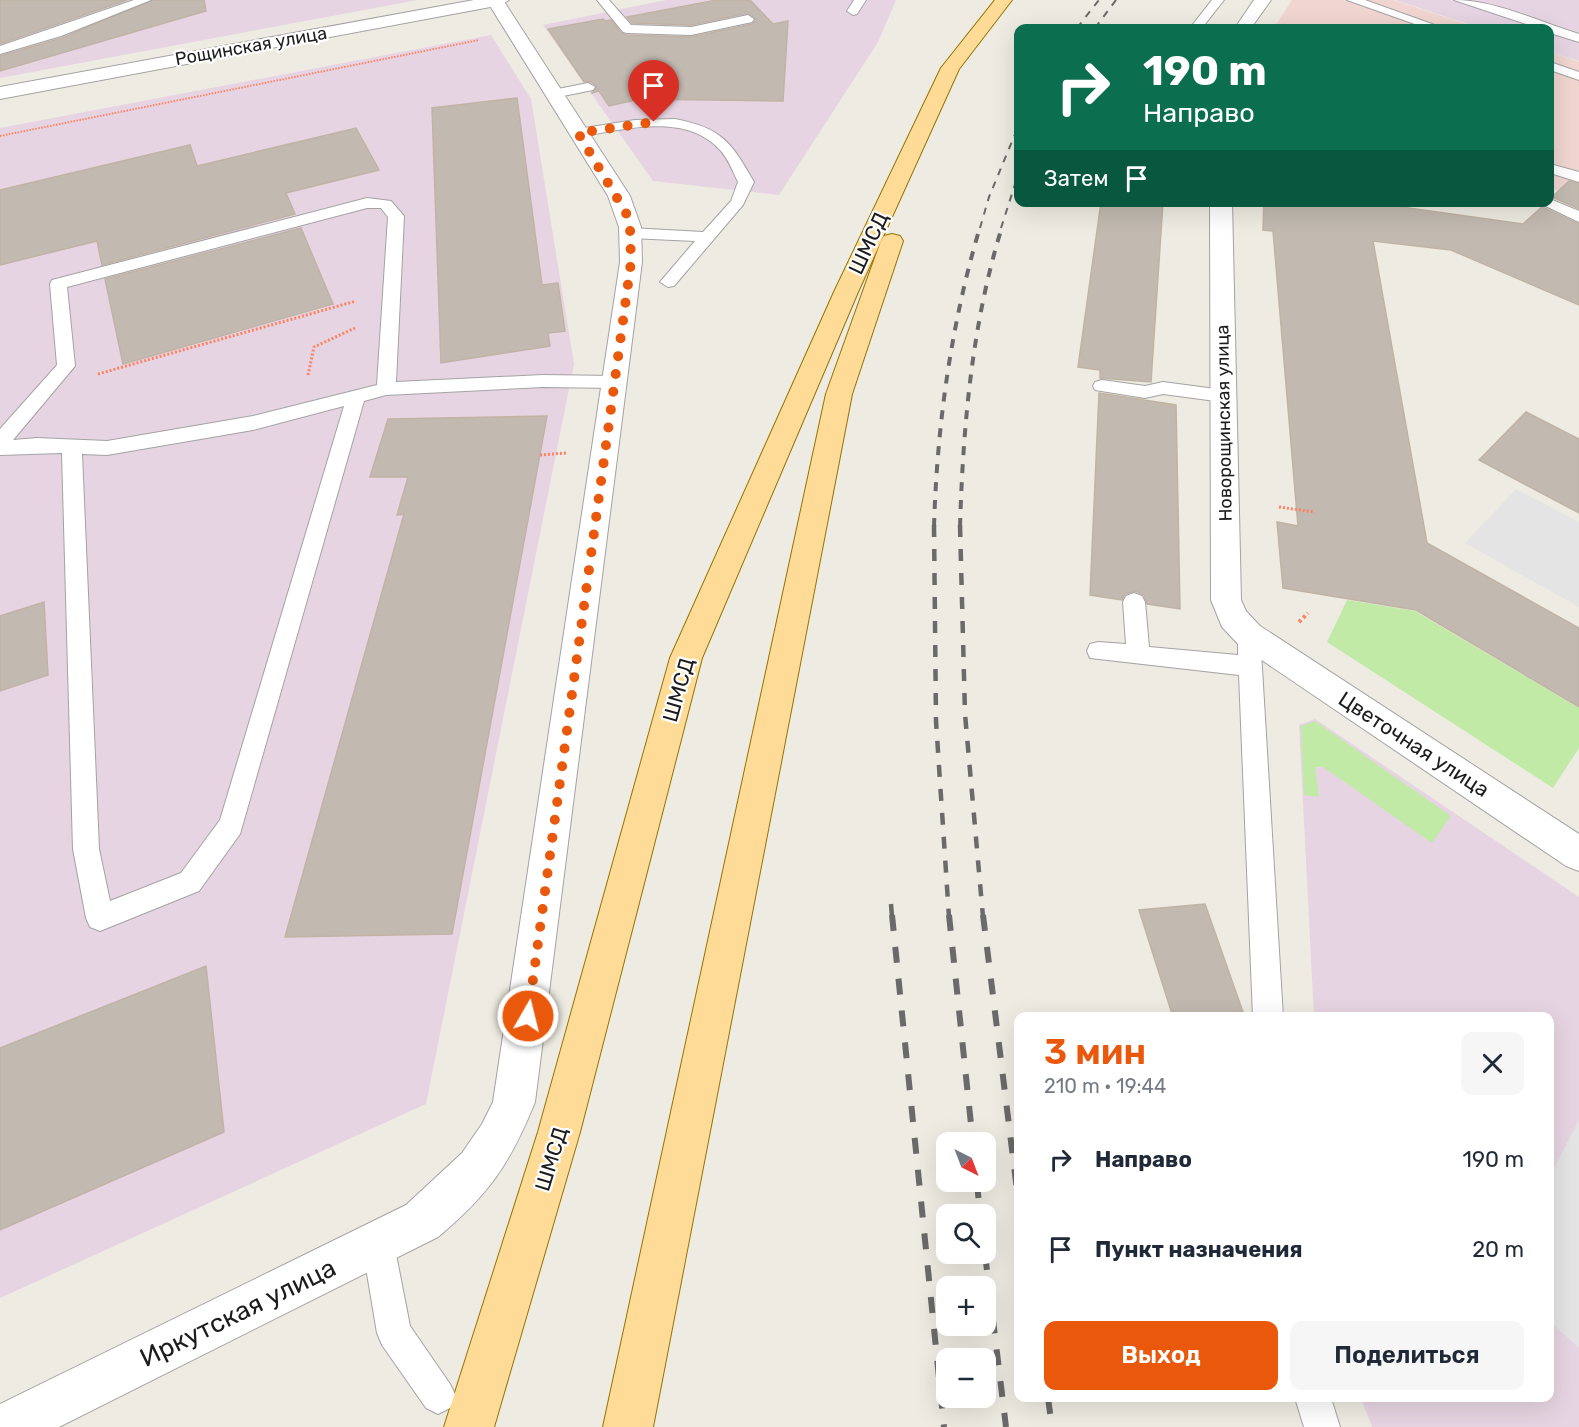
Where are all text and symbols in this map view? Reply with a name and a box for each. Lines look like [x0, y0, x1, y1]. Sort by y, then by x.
street label: Рощинская улица [173, 22, 329, 70]
text: 190 m [1143, 46, 1267, 96]
icon: right [1044, 48, 1122, 126]
pin [628, 60, 679, 122]
icon: arrive [637, 69, 670, 102]
text: Направо [1143, 97, 1255, 129]
icon: arrive [1120, 162, 1153, 195]
text: Затем [1044, 165, 1108, 192]
street label: ШМСД [843, 208, 893, 278]
street label: Новорощинская улица [1211, 324, 1237, 522]
street label: ШМСД [657, 655, 699, 725]
street label: Цветочная улица [1334, 686, 1494, 802]
position arrow [496, 984, 560, 1048]
text: 3 мин [1044, 1030, 1146, 1073]
button: close [1461, 1032, 1524, 1095]
text: 210 m · 19:44 [1044, 1074, 1166, 1098]
street label: ШМСД [529, 1124, 573, 1194]
north arrow [936, 1132, 996, 1192]
map controls [936, 1132, 996, 1408]
icon: right [1044, 1143, 1077, 1176]
text: Направо [1095, 1146, 1192, 1173]
text: 190 m [1463, 1146, 1524, 1173]
button: search [936, 1204, 996, 1264]
icon: arrive [1044, 1233, 1077, 1266]
text: Пункт назначения [1095, 1236, 1303, 1263]
text: 20 m [1472, 1236, 1524, 1263]
street label: Иркутская улица [135, 1252, 341, 1374]
button: + [936, 1276, 996, 1336]
button: Выход [1044, 1321, 1278, 1390]
button: Поделиться [1290, 1321, 1524, 1390]
button: − [936, 1348, 996, 1408]

